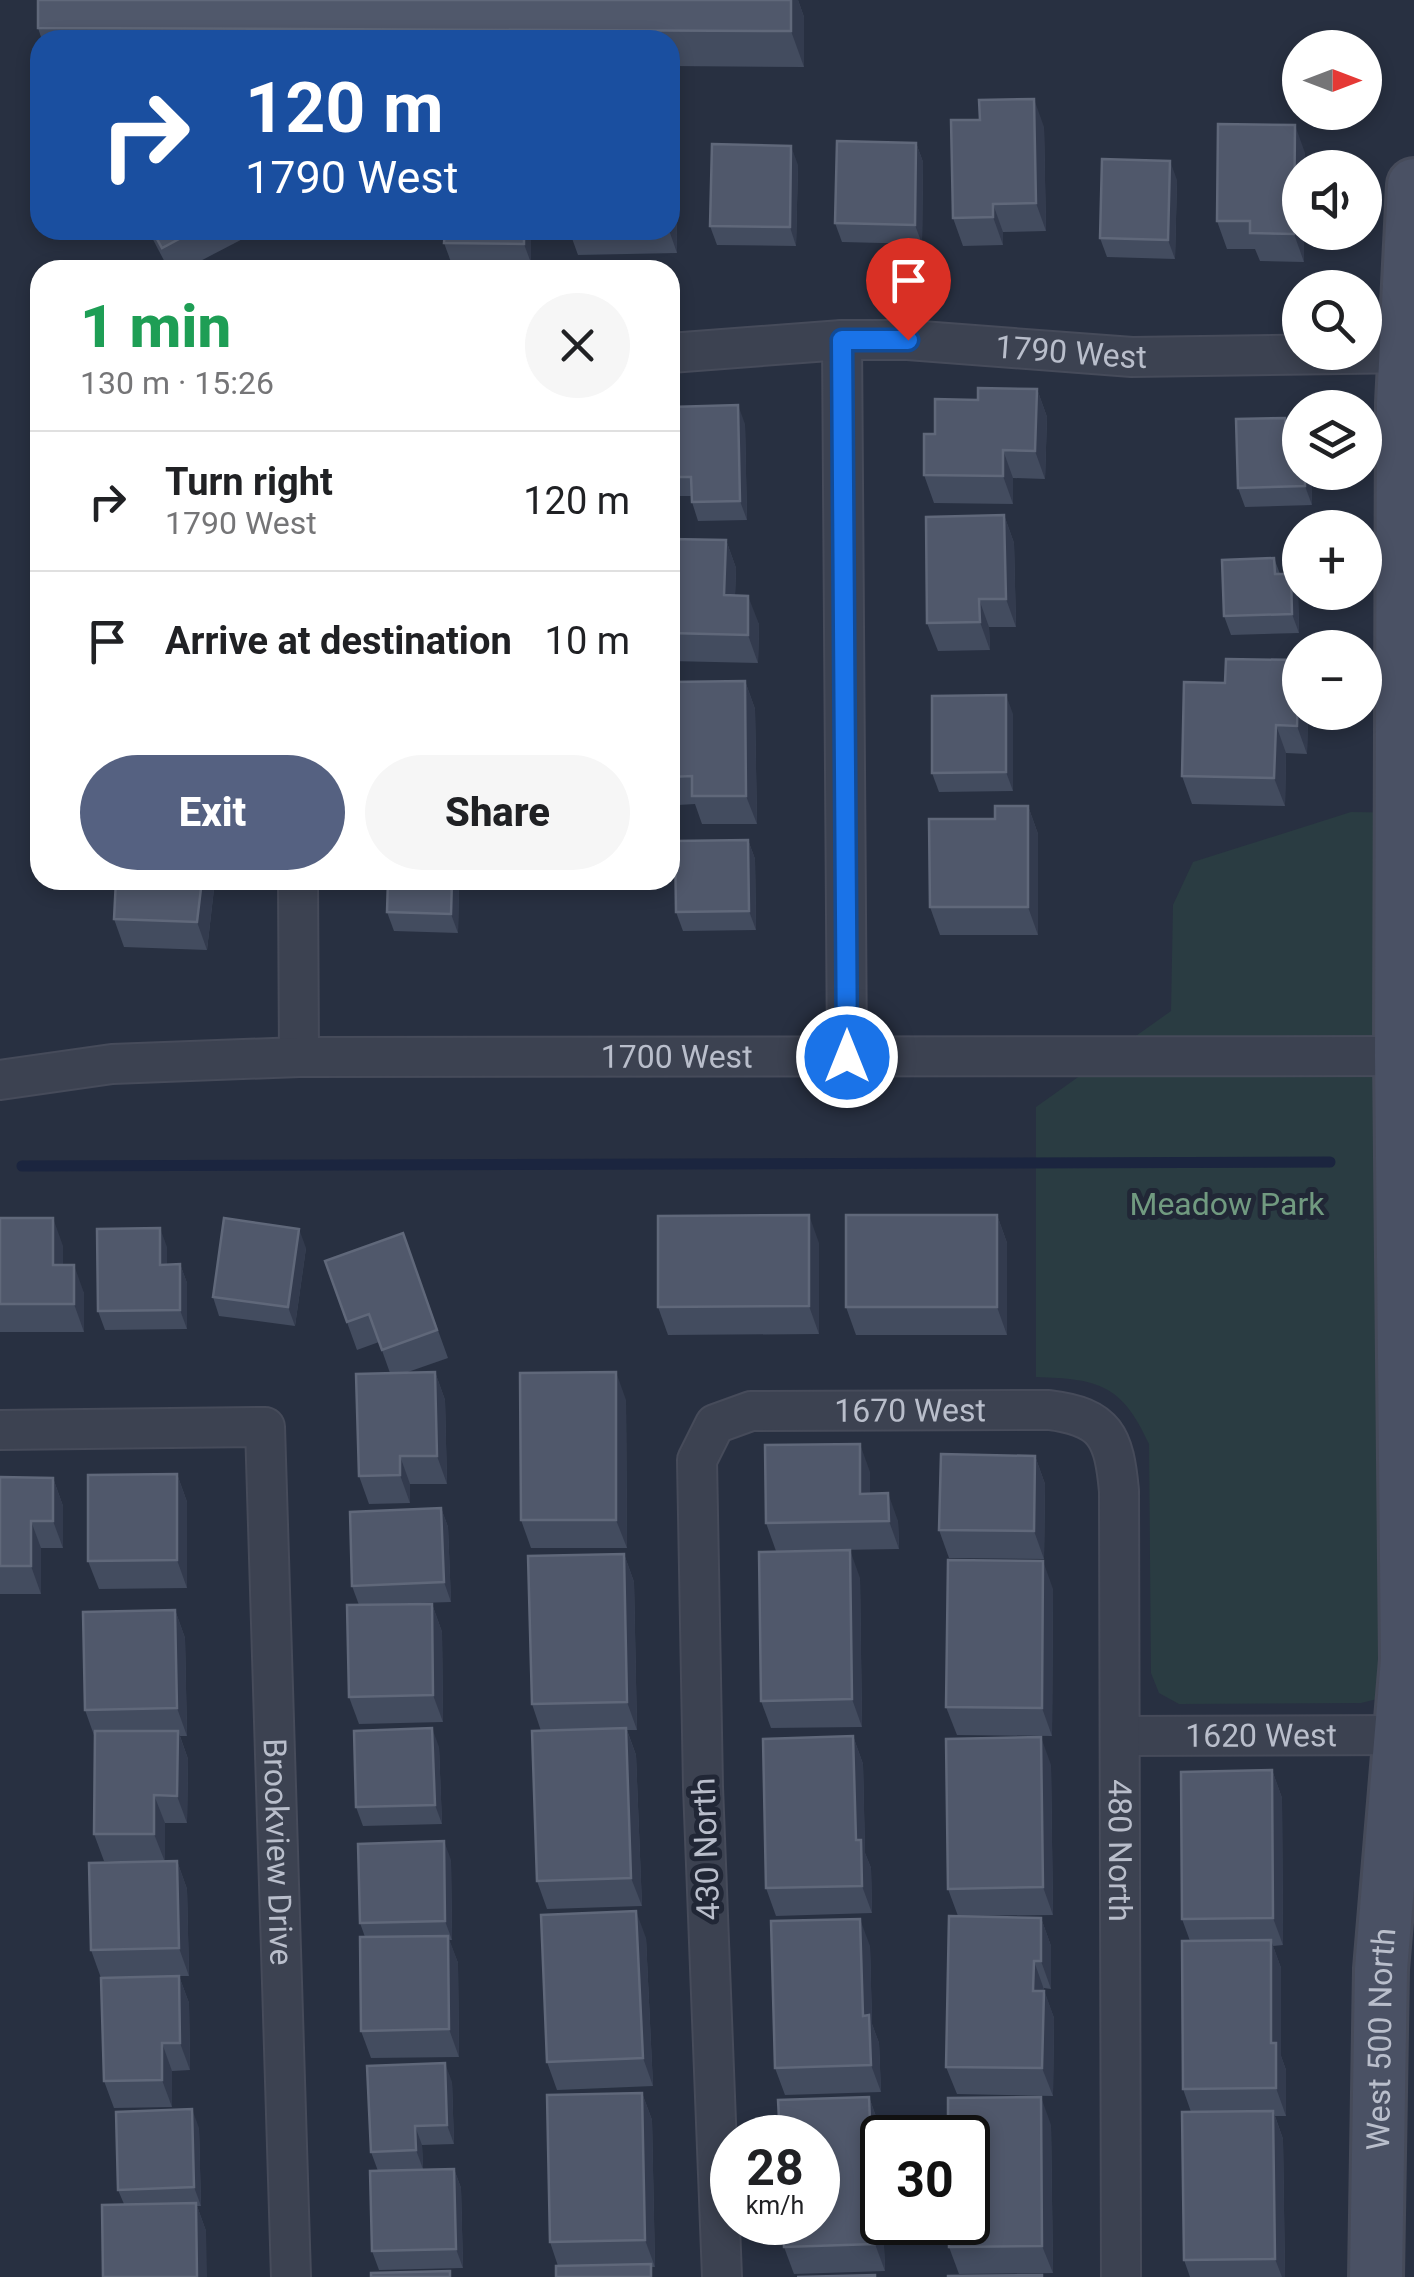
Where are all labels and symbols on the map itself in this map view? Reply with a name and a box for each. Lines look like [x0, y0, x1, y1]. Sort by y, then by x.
north arrow [1282, 30, 1382, 130]
pin [866, 238, 951, 341]
street label: 1790 West [994, 328, 1147, 376]
position arrow [795, 1005, 899, 1109]
street label: 1700 West [601, 1038, 753, 1076]
park label: Meadow Park [1129, 1185, 1325, 1223]
street label: 1670 West [834, 1391, 986, 1430]
street label: 1620 West [1185, 1716, 1337, 1755]
street label: Brookview Drive [256, 1738, 300, 1966]
street label: 430 North [685, 1777, 727, 1921]
street label: 480 North [1101, 1779, 1139, 1922]
street label: West 500 North [1359, 1926, 1403, 2151]
speed limit sign: 30 [860, 2115, 990, 2245]

